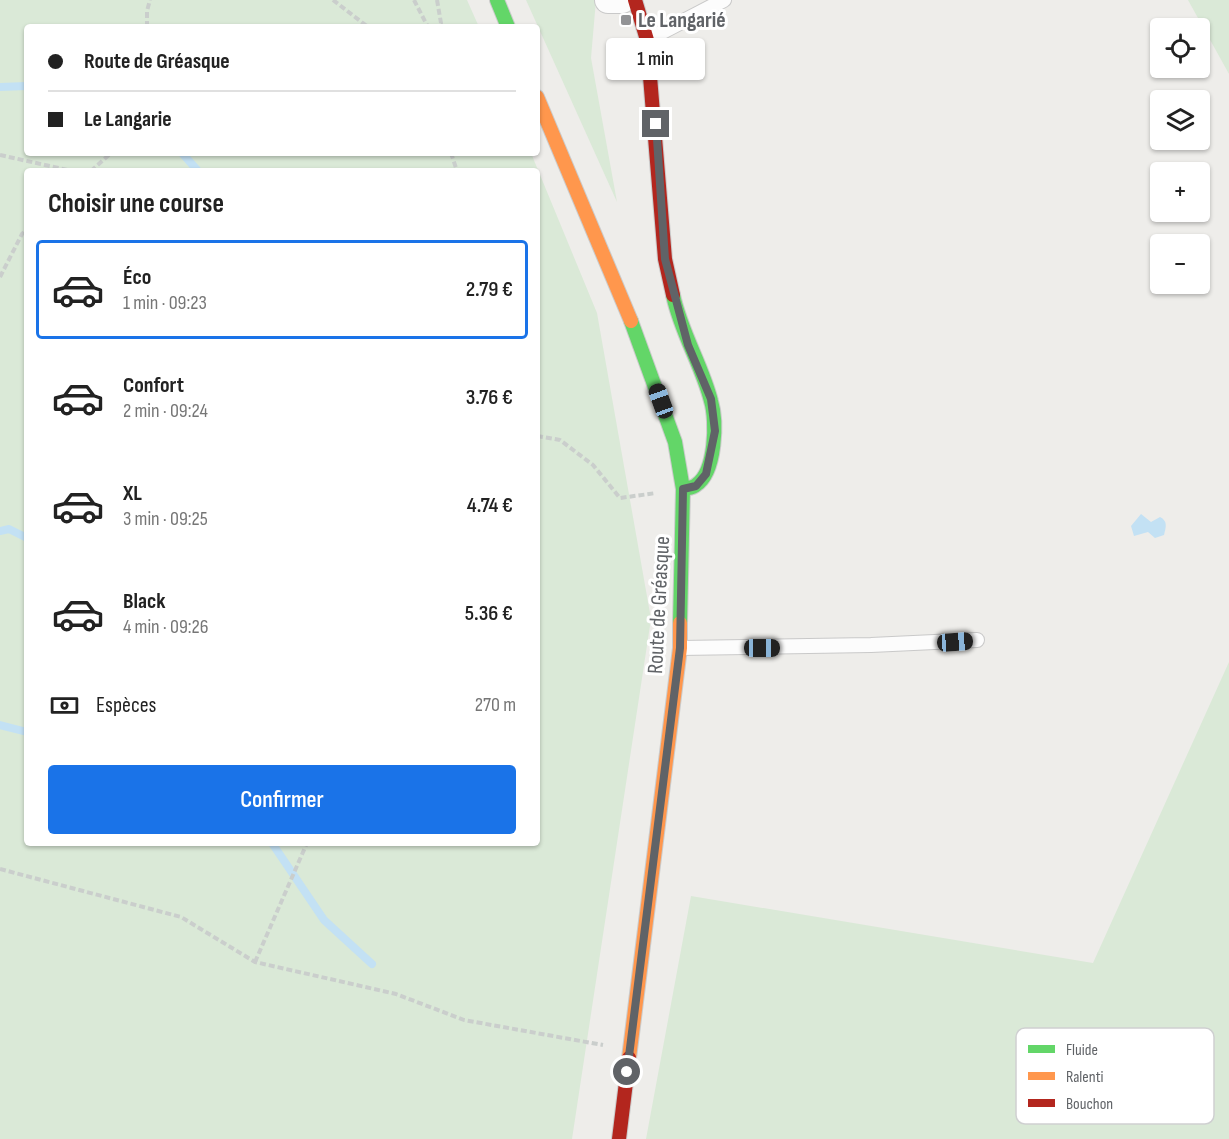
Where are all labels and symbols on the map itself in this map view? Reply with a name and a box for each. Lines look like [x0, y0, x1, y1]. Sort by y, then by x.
place label: Le Langarié [638, 7, 726, 34]
marker: Le Langarié [619, 13, 633, 27]
callout: 1 min [606, 37, 706, 79]
route end [642, 110, 669, 137]
car [646, 381, 676, 421]
street label: Route de Gréasque [642, 535, 676, 675]
car [936, 632, 974, 652]
car [744, 639, 780, 657]
legend [1016, 1028, 1214, 1124]
text: Fluide [1066, 1041, 1098, 1060]
route start [613, 1058, 640, 1085]
text: Ralenti [1066, 1068, 1104, 1087]
text: Bouchon [1066, 1095, 1113, 1114]

